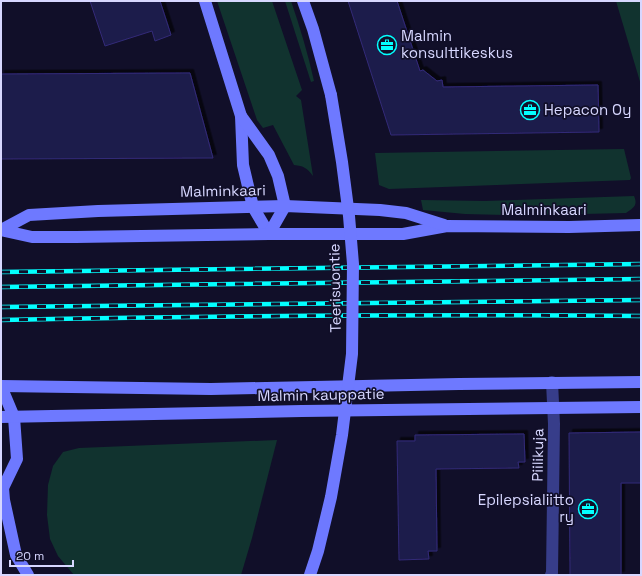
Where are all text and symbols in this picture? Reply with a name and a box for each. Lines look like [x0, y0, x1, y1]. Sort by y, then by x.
place label: Malmin konsulttikeskus [401, 26, 513, 62]
office icon: Malmin konsulttikeskus [376, 34, 398, 56]
office icon: Hepacon Oy [519, 99, 541, 121]
place label: Hepacon Oy [544, 100, 631, 119]
street label: Malminkaari [180, 180, 266, 201]
street label: Malminkaari [501, 200, 587, 219]
street label: Teerisuontie [324, 243, 345, 333]
street label: Malmin kauppatie [257, 384, 385, 405]
street label: Piilikuja [528, 428, 547, 482]
place label: Epilepsialiitto ry [478, 490, 574, 526]
office icon: Epilepsialiitto ry [577, 498, 599, 520]
scale bar [10, 542, 73, 568]
text: 20 m [16, 548, 44, 564]

